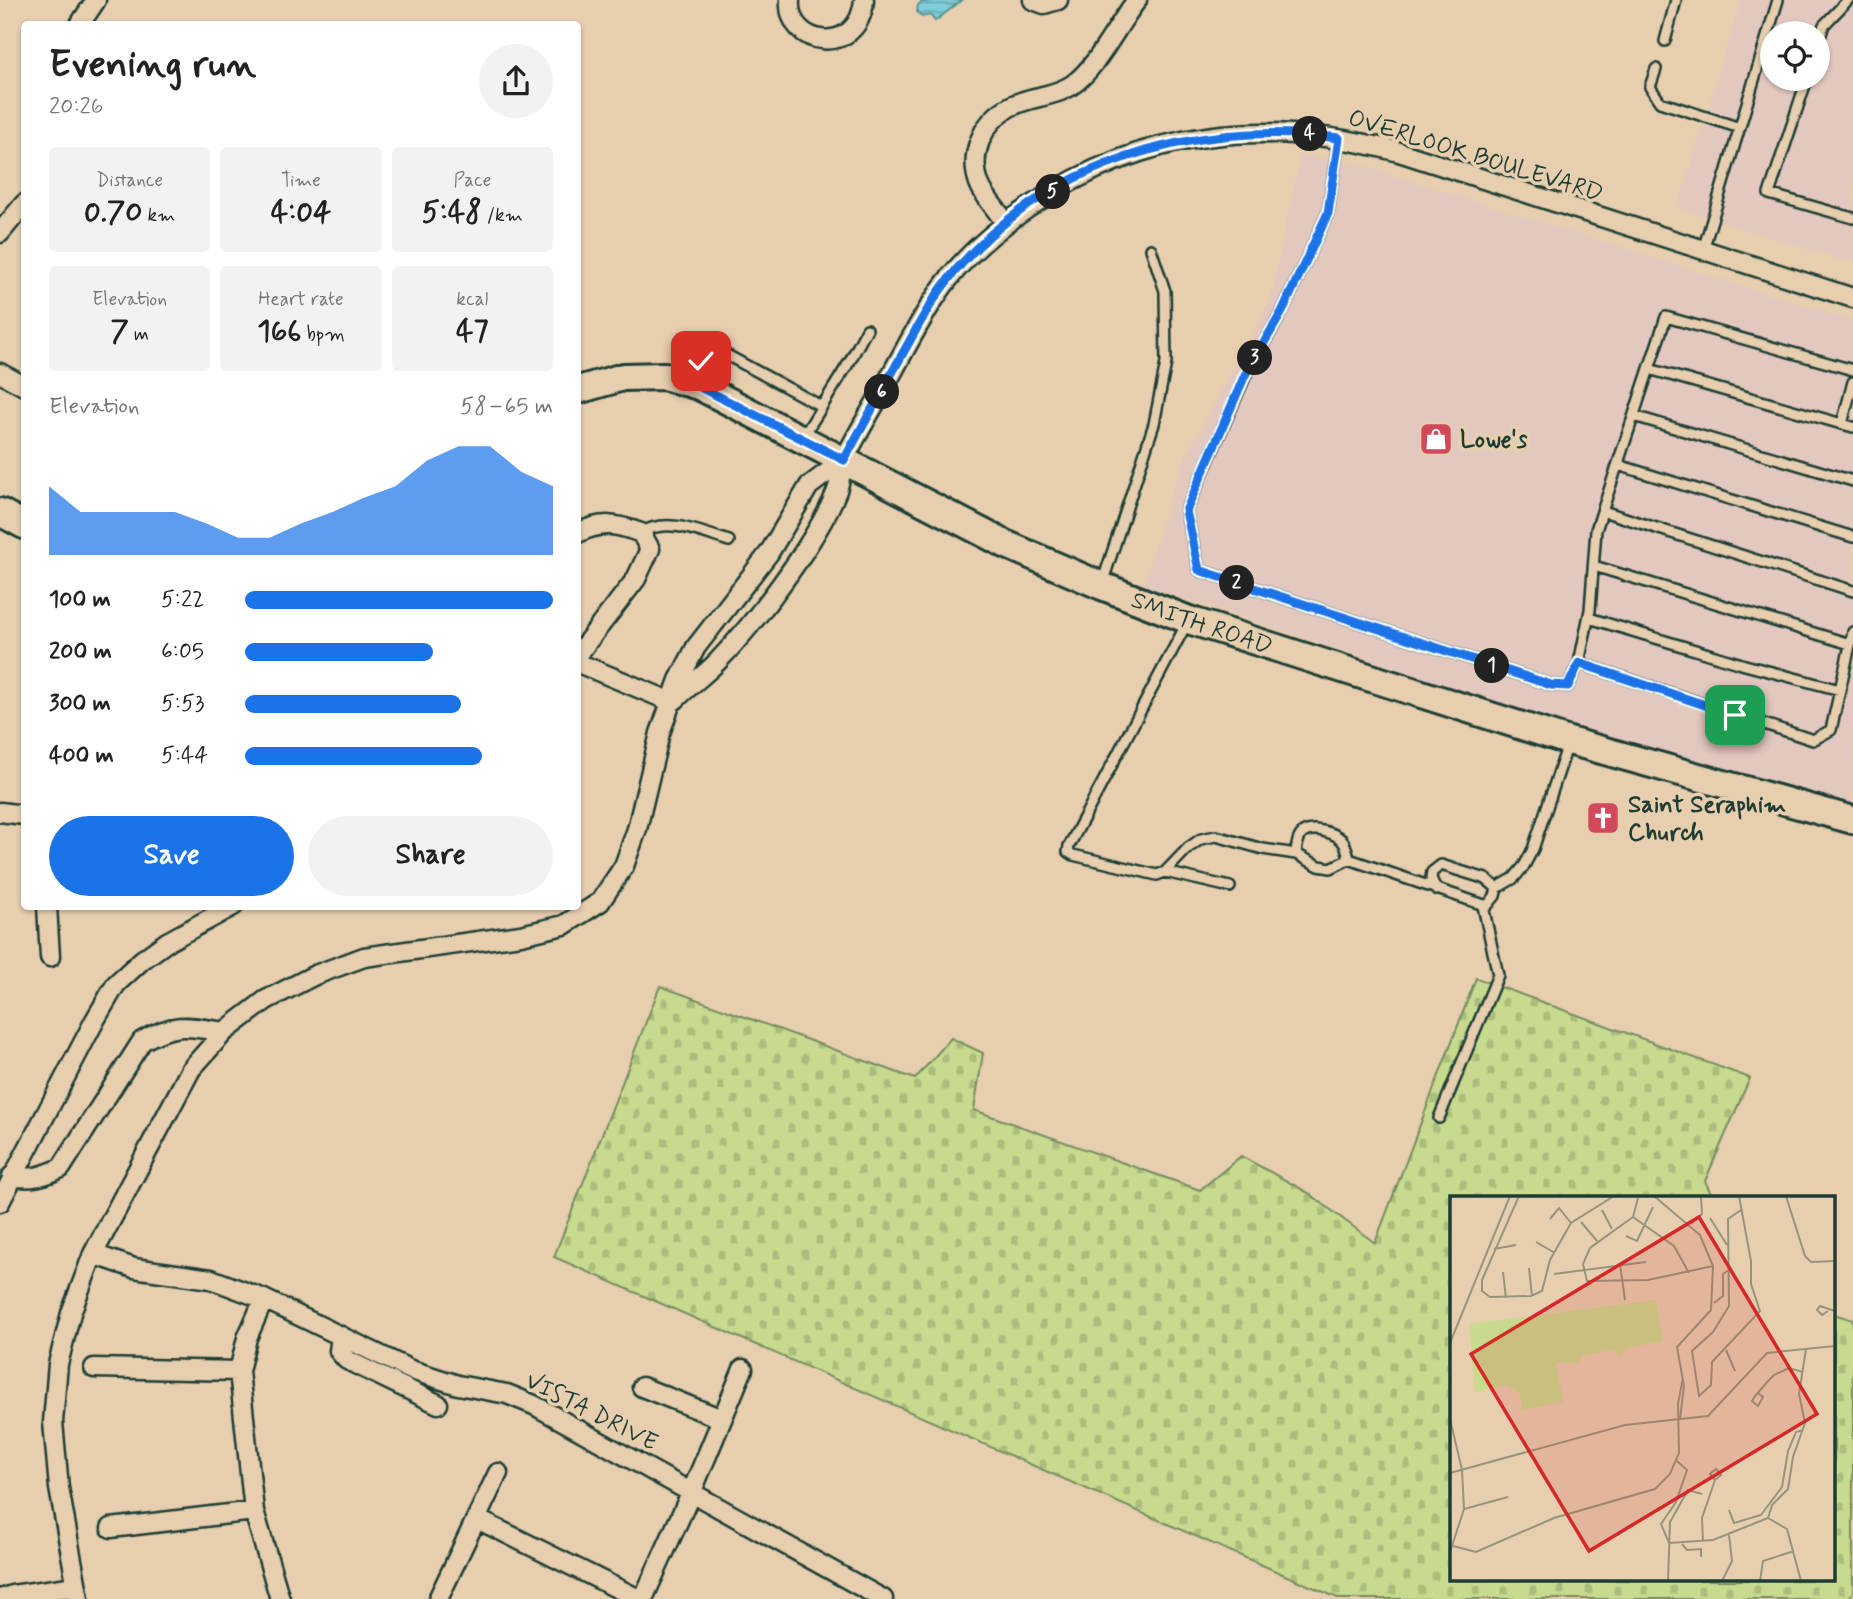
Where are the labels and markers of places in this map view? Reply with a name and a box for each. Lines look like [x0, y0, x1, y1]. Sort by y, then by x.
pin: 4 [1292, 116, 1328, 152]
pin: 5 [1036, 174, 1070, 210]
pin [671, 331, 731, 391]
pin: 3 [1238, 340, 1272, 376]
pin: 6 [864, 374, 900, 410]
shop icon: Lowe's [1417, 420, 1455, 458]
place label: Lowe's [1460, 425, 1528, 456]
pin: 2 [1220, 566, 1254, 600]
pin: 1 [1474, 648, 1510, 684]
pin [1705, 685, 1765, 745]
place label: Saint Seraphim Church [1628, 790, 1786, 849]
church icon: Saint Seraphim Church [1584, 799, 1622, 837]

